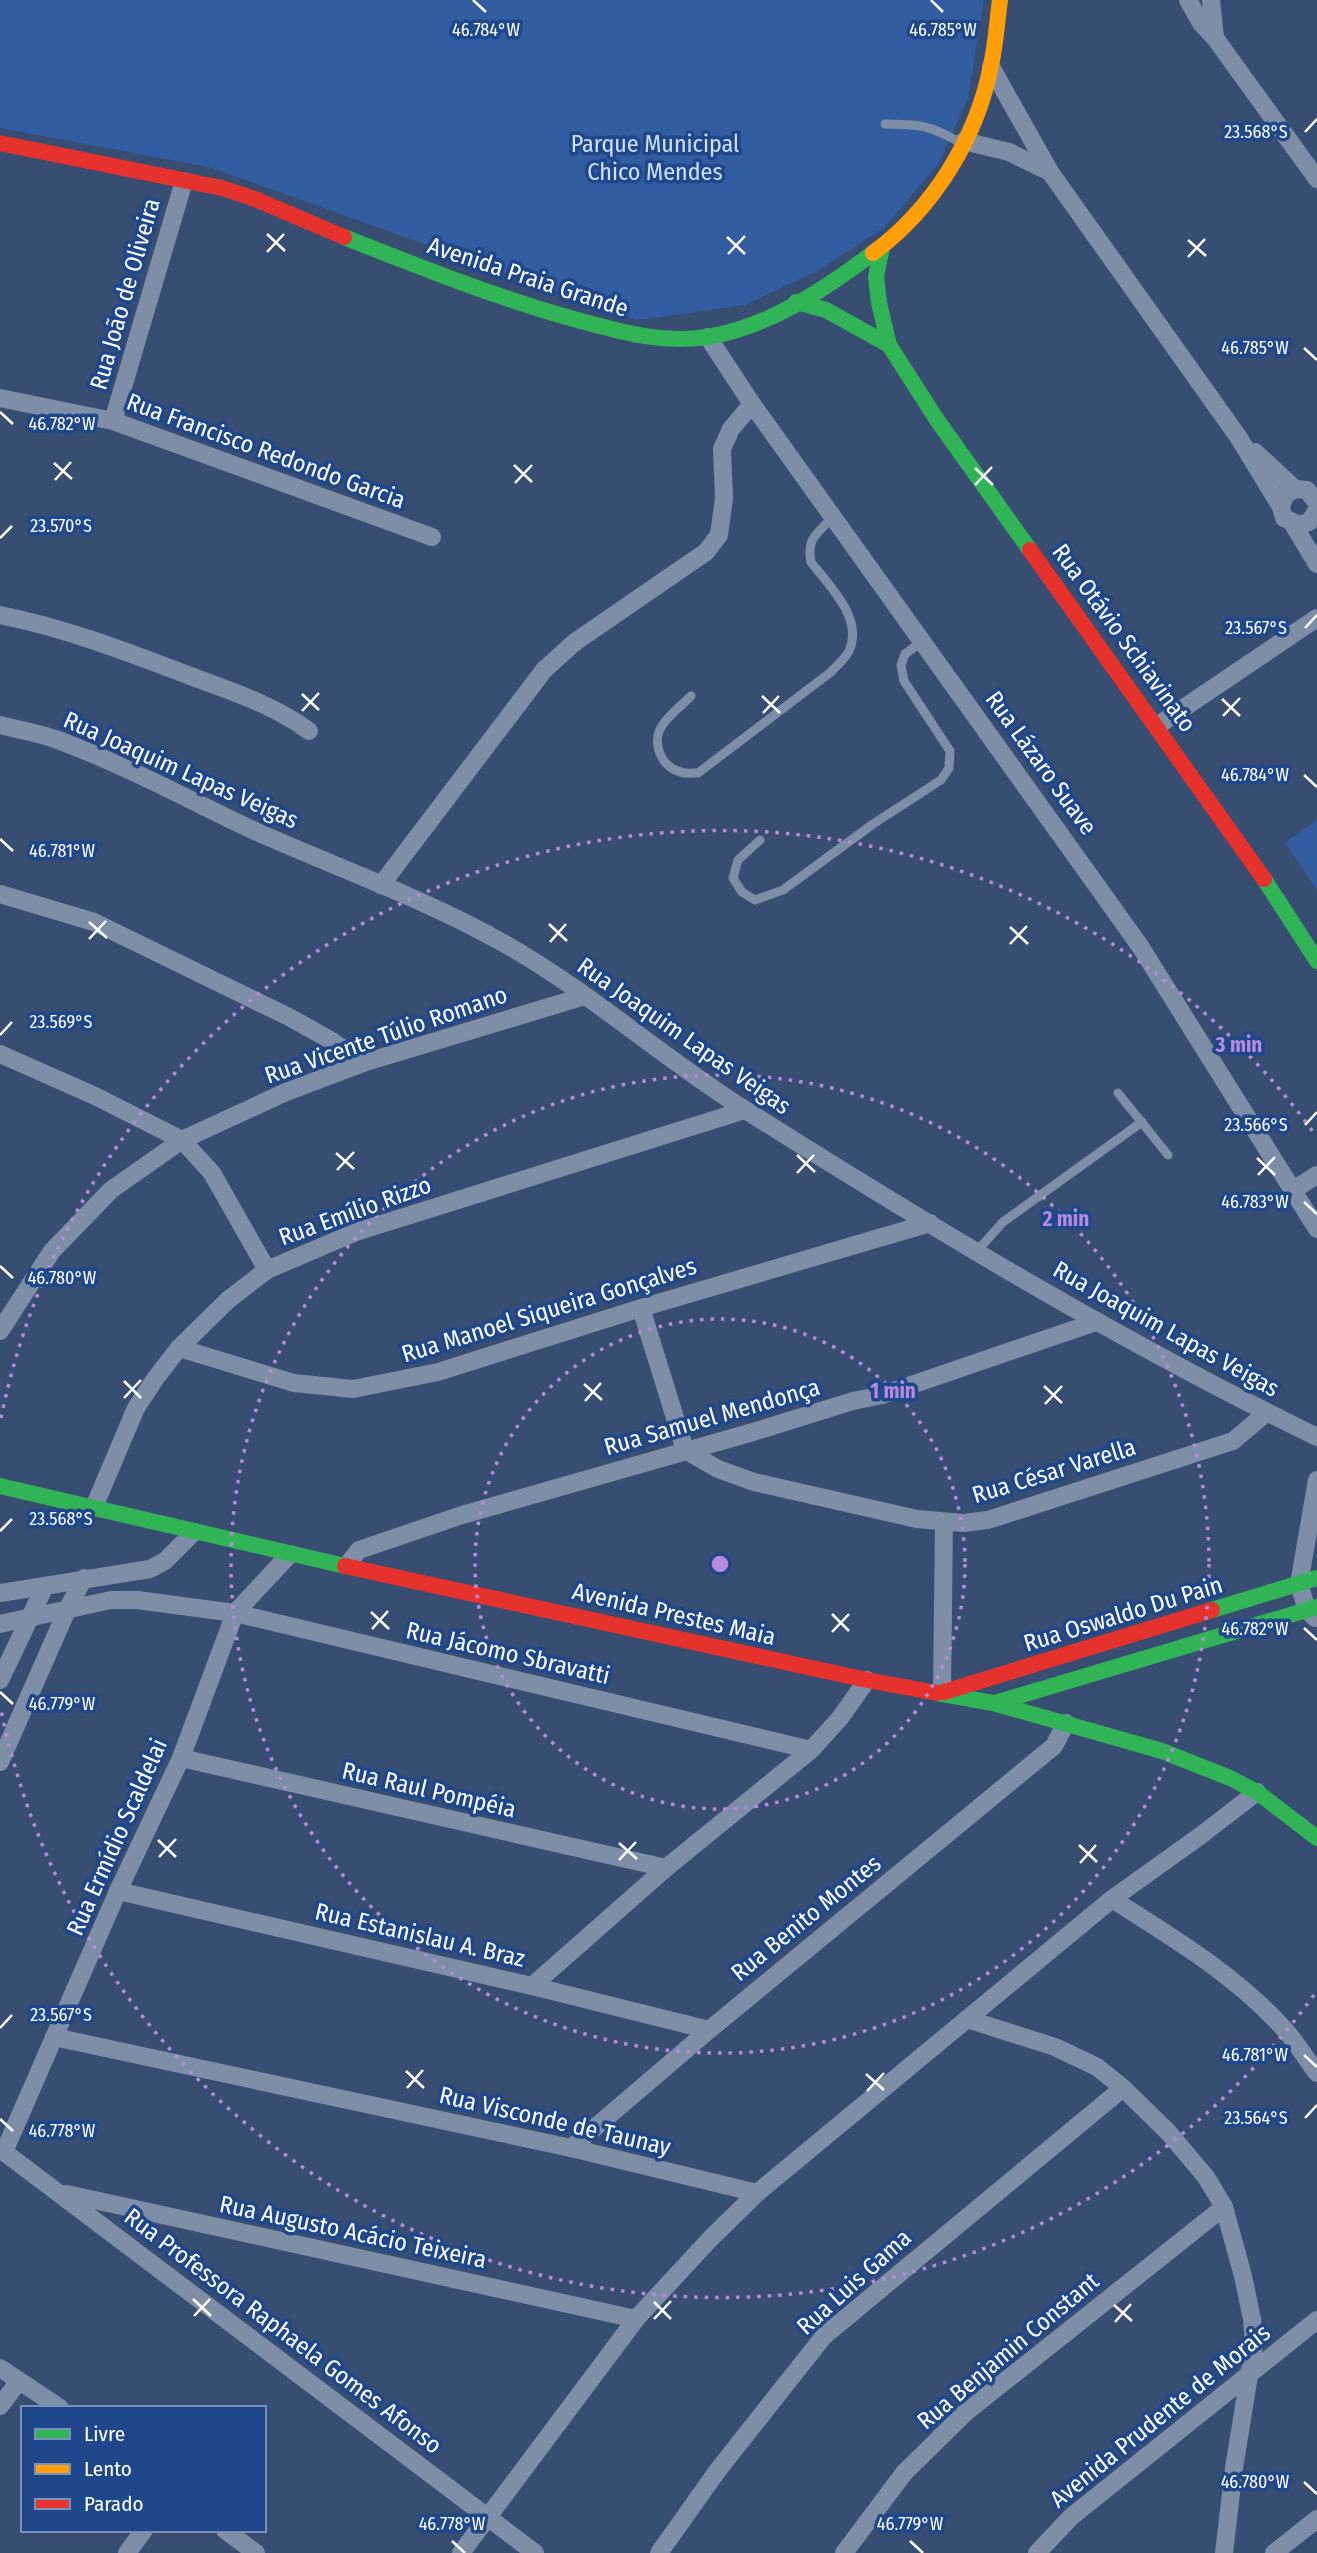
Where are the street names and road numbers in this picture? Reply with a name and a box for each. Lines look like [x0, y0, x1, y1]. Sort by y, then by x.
street label: Rua João de Oliveira [84, 195, 166, 393]
street label: Avenida Praia Grande [424, 231, 632, 323]
street label: Rua Francisco Redondo Garcia [123, 387, 409, 515]
street label: Rua Otávio Schiavinato [1046, 538, 1202, 738]
street label: Rua Lázaro Suave [980, 686, 1102, 840]
street label: Rua Joaquim Lapas Veigas [59, 706, 303, 834]
street label: Rua Joaquim Lapas Veigas [572, 952, 796, 1120]
street label: Rua Vicente Túlio Romano [261, 980, 511, 1090]
street label: Rua Emílio Rizzo [275, 1170, 435, 1252]
street label: Rua Manoel Siqueira Gonçalves [398, 1252, 700, 1368]
street label: Rua Joaquim Lapas Veigas [1048, 1255, 1284, 1403]
street label: Rua Samuel Mendonça [601, 1373, 823, 1461]
street label: Rua César Varella [969, 1433, 1139, 1509]
street label: Rua Oswaldo Du Pain [1020, 1570, 1226, 1658]
street label: Avenida Prestes Maia [570, 1577, 778, 1651]
street label: Rua Jácomo Sbravatti [403, 1616, 613, 1690]
street label: Rua Ermídio Scaldelai [61, 1734, 173, 1940]
street label: Rua Raul Pompéia [339, 1756, 519, 1824]
street label: Rua Benito Montes [726, 1849, 886, 1987]
street label: Rua Estanislau A. Braz [312, 1897, 528, 1973]
street label: Rua Visconde de Taunay [437, 2081, 674, 2161]
street label: Rua Augusto Acácio Teixeira [217, 2190, 489, 2274]
street label: Rua Professora Raphaela Gomes Afonso [119, 2202, 447, 2460]
street label: Rua Luis Gama [791, 2224, 917, 2340]
street label: Rua Benjamin Constant [912, 2267, 1105, 2435]
street label: Avenida Prudente de Morais [1044, 2319, 1276, 2513]

